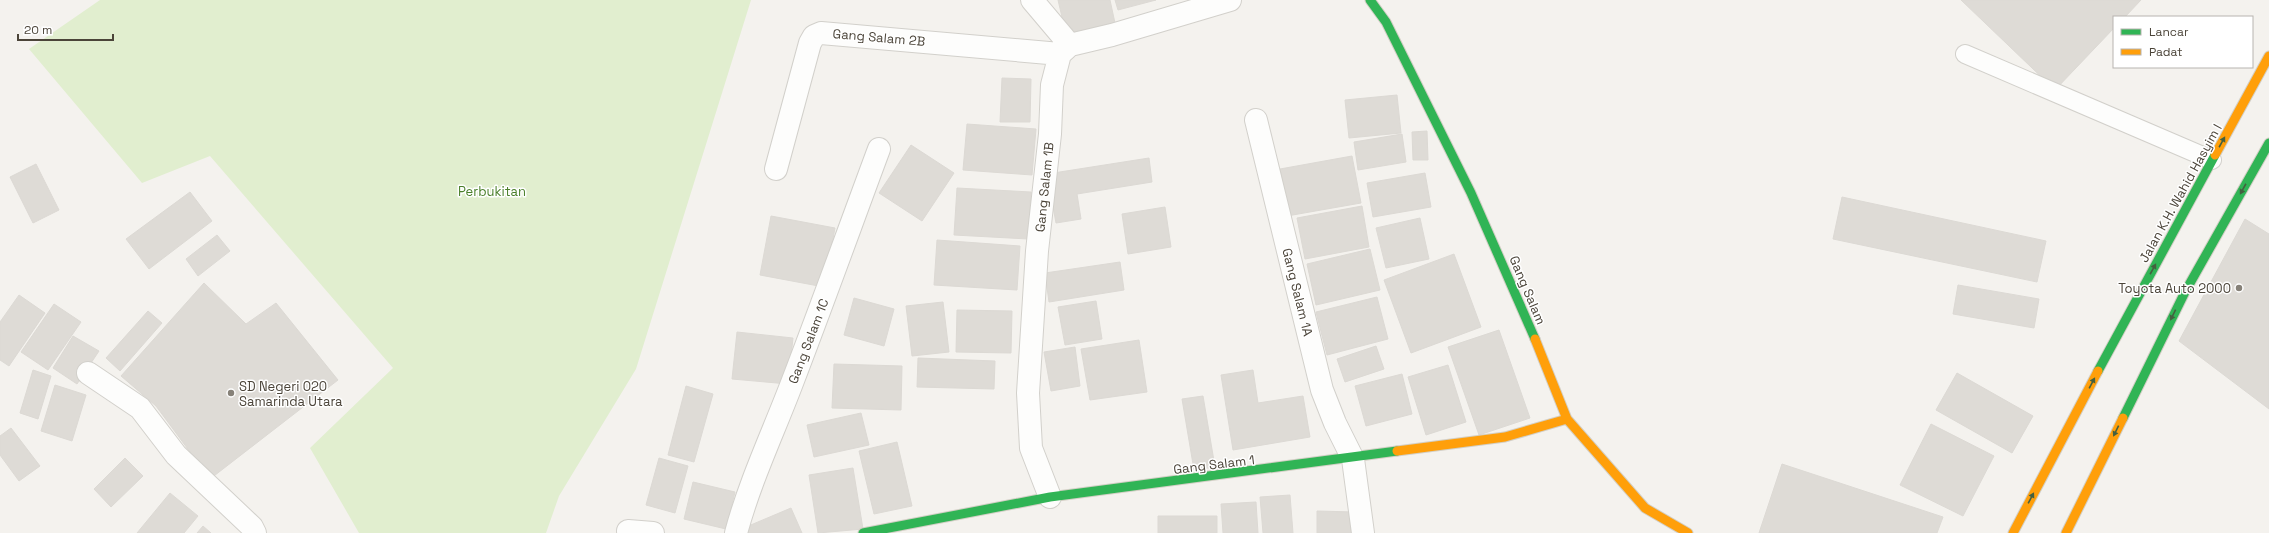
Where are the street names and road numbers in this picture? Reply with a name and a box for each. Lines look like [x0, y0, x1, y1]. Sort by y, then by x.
street label: Gang Salam 2B [832, 25, 926, 50]
street label: Jalan K.H. Wahid Hasyim I [2135, 121, 2226, 266]
street label: Gang Salam 1B [1031, 141, 1058, 233]
street label: Gang Salam 1A [1278, 246, 1317, 338]
street label: Gang Salam [1505, 253, 1550, 327]
street label: Gang Salam 1C [784, 296, 833, 386]
street label: Gang Salam 1 [1172, 451, 1256, 478]

